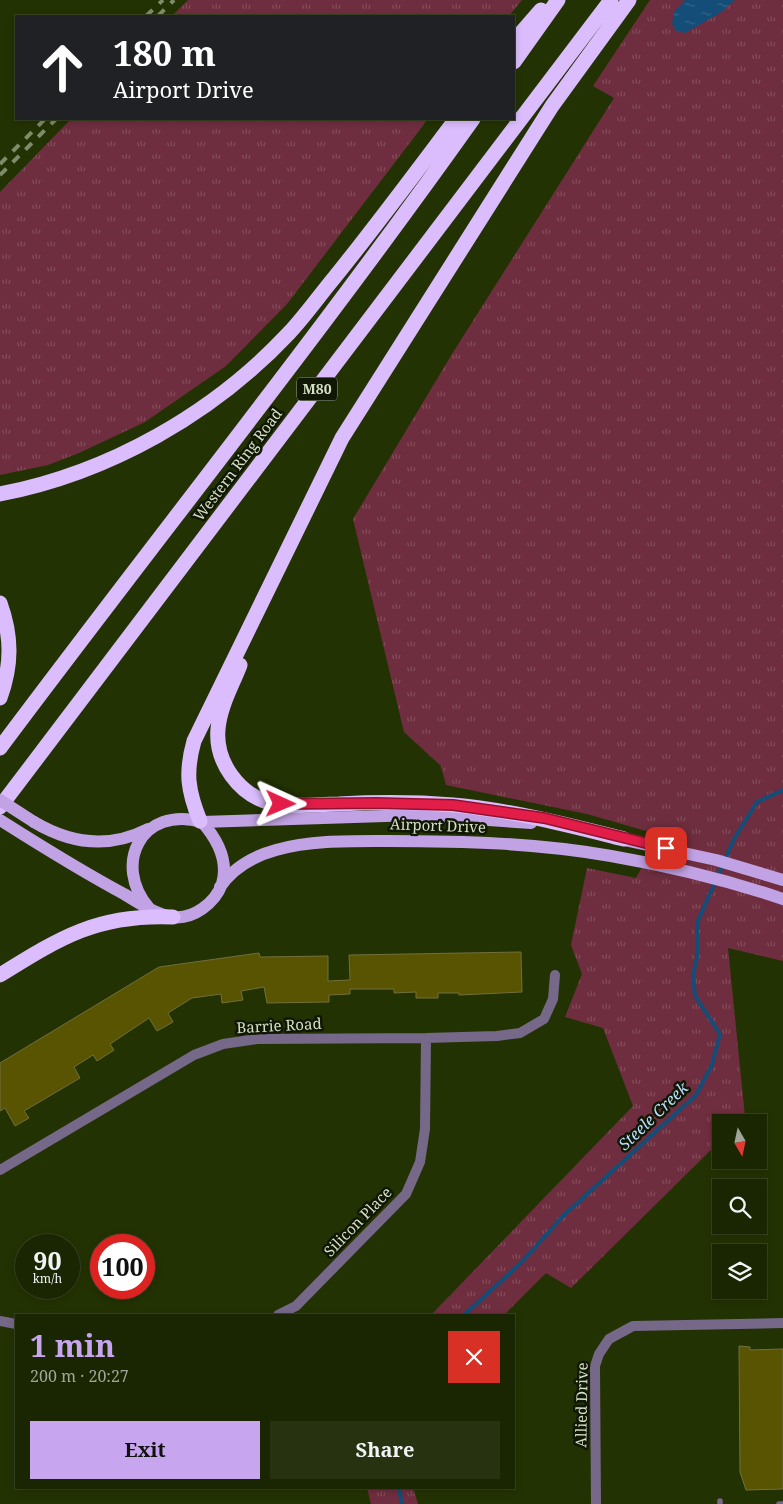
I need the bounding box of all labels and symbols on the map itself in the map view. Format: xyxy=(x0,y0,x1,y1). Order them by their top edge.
road number: M80 xyxy=(297,378,337,400)
street label: Western Ring Road xyxy=(188,404,286,525)
position arrow xyxy=(254,777,306,829)
street label: Airport Drive xyxy=(390,813,486,837)
pin xyxy=(645,827,687,869)
street label: Barrie Road xyxy=(236,1013,322,1037)
water label: Steele Creek xyxy=(613,1076,693,1155)
north arrow xyxy=(712,1114,768,1169)
street label: Silicon Place xyxy=(319,1182,396,1260)
speed limit sign: 100 xyxy=(90,1234,155,1299)
street label: Allied Drive xyxy=(570,1362,592,1448)

